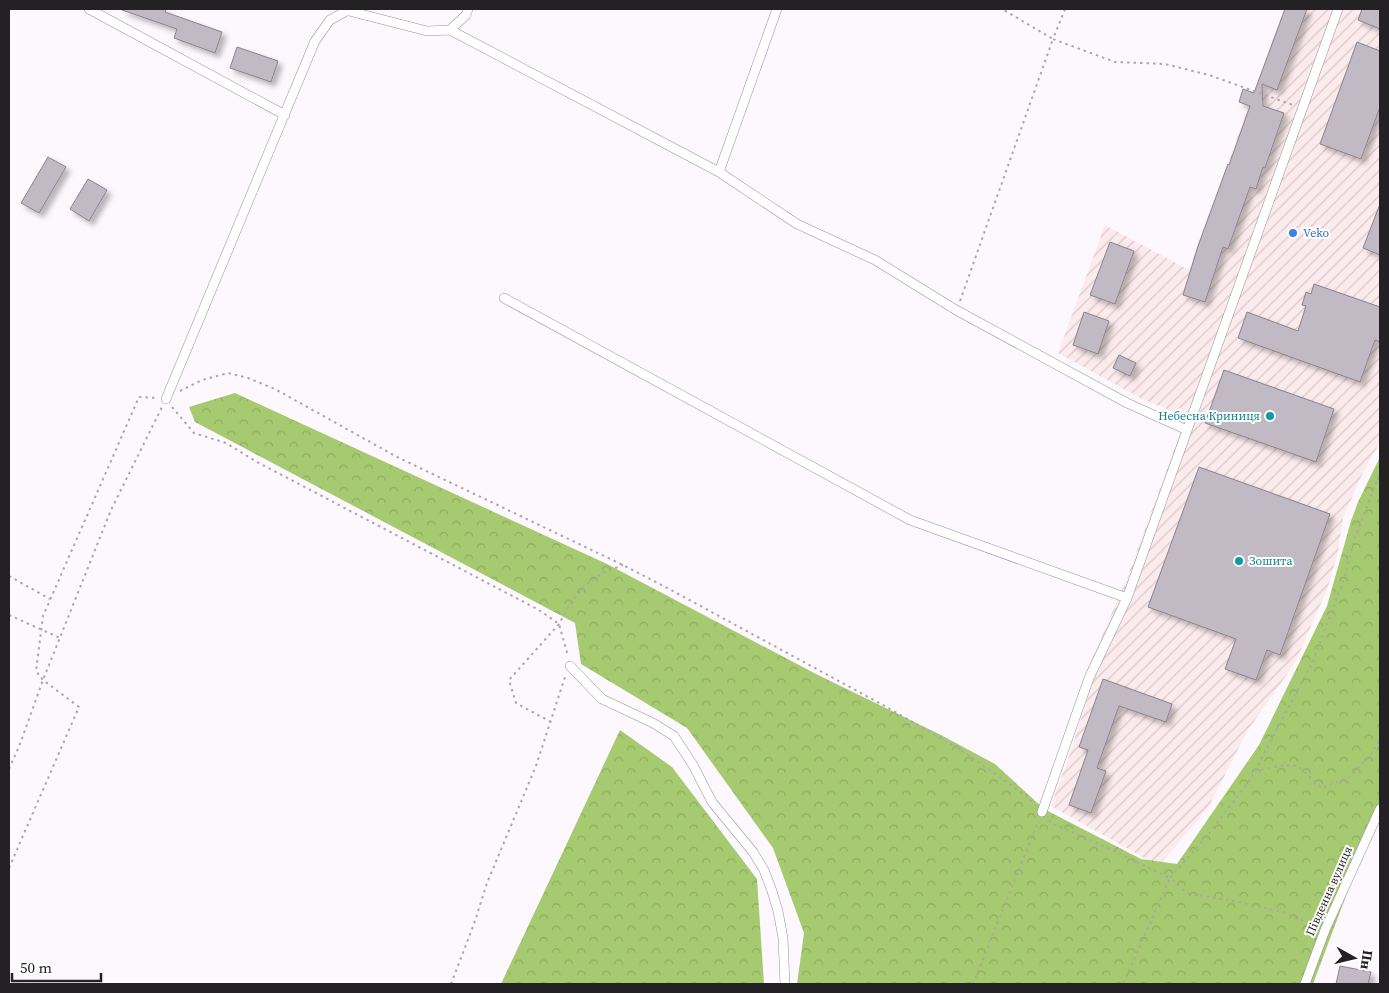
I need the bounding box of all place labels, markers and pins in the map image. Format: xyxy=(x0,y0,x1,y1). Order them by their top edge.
place label: Veko xyxy=(1303,225,1330,241)
marker: Veko xyxy=(1287,227,1299,239)
place label: Небесна Криниця xyxy=(1158,408,1260,424)
marker: Небесна Криниця xyxy=(1264,410,1276,422)
place label: Зошита xyxy=(1249,553,1293,569)
marker: Зошита xyxy=(1233,555,1245,567)

